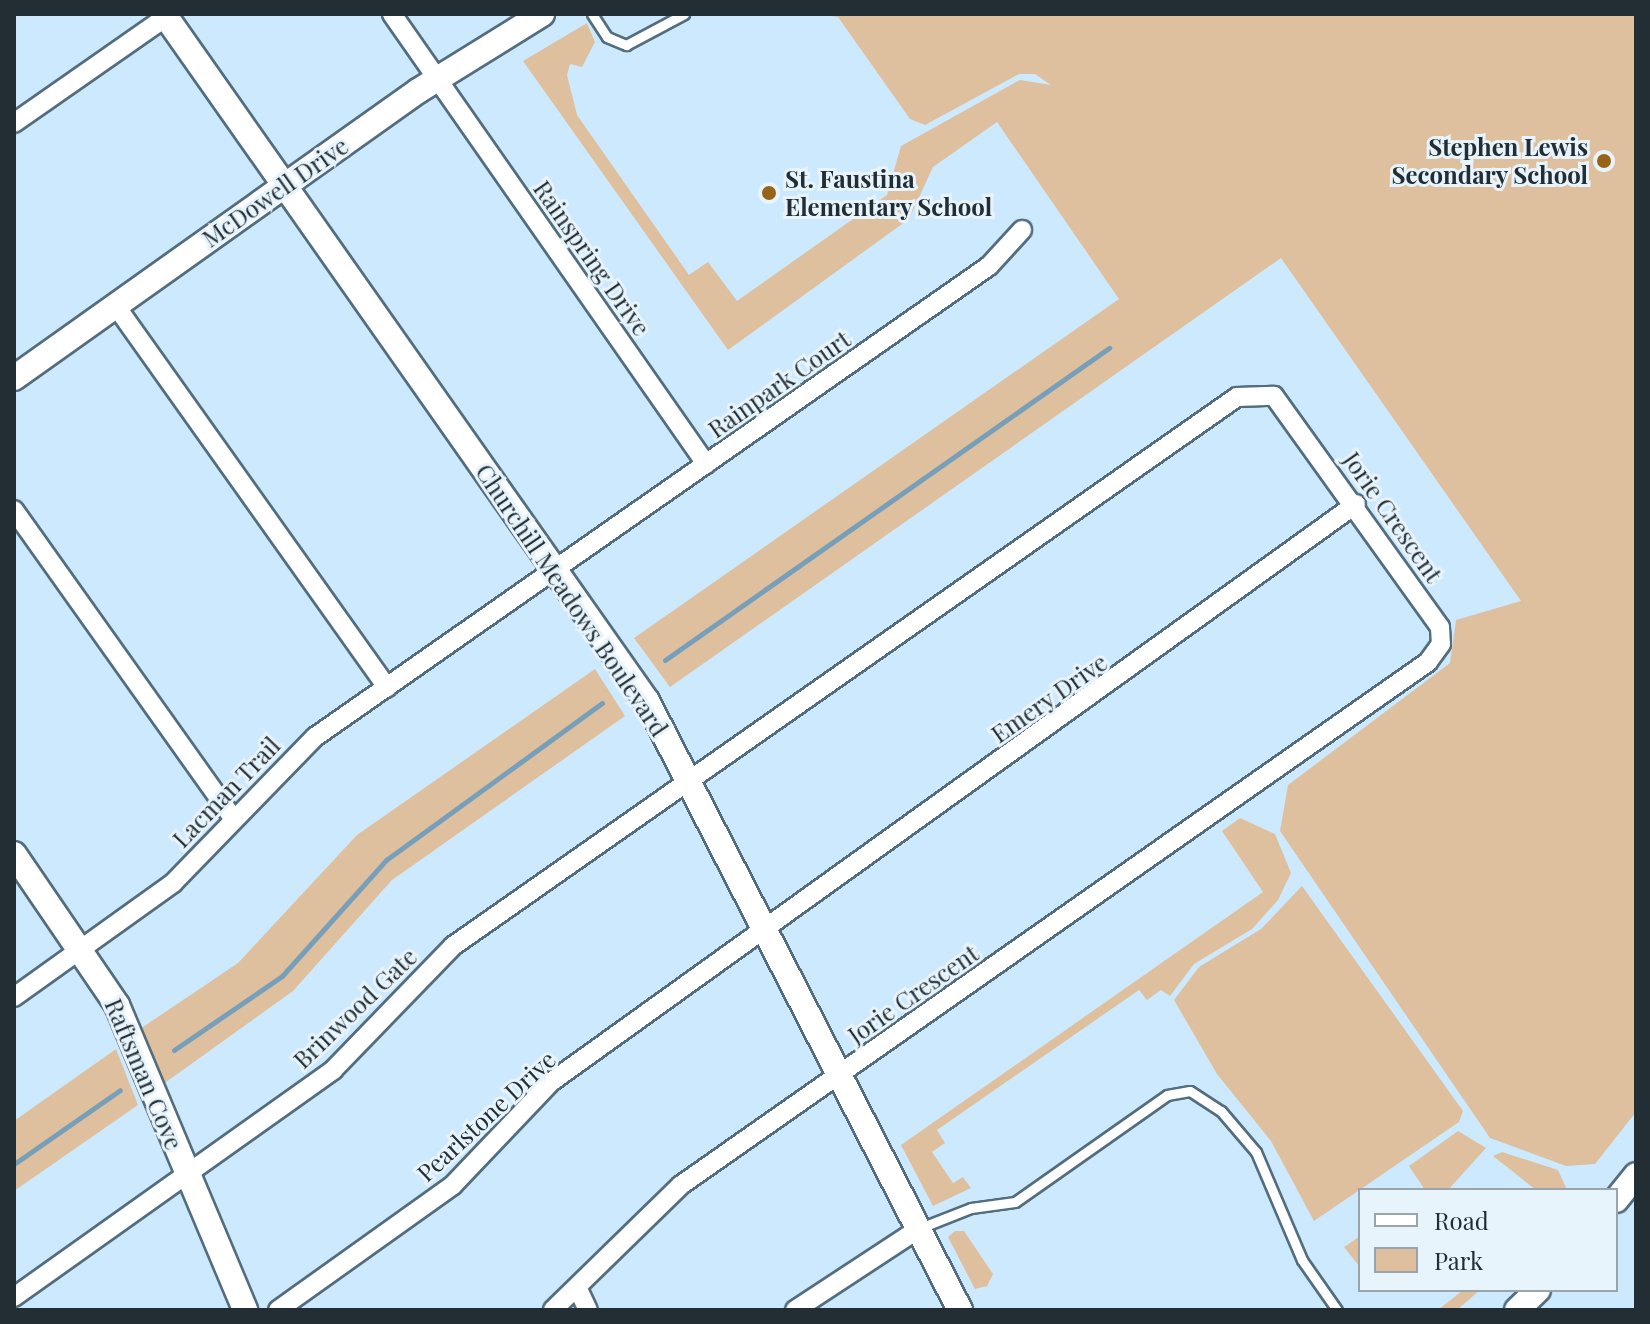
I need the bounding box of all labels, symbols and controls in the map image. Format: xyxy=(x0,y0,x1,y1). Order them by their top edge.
street label: McDowell Drive xyxy=(197,131,353,253)
place label: Stephen Lewis Secondary School xyxy=(1391,133,1588,189)
marker: Stephen Lewis Secondary School xyxy=(1595,152,1613,170)
place label: St. Faustina Elementary School xyxy=(785,165,993,221)
street label: Rainspring Drive xyxy=(528,175,656,341)
marker: St. Faustina Elementary School xyxy=(760,184,778,202)
street label: Rainpark Court xyxy=(702,324,856,444)
street label: Jorie Crescent xyxy=(1337,446,1449,588)
street label: Churchill Meadows Boulevard xyxy=(470,458,674,742)
street label: Emery Drive xyxy=(985,647,1113,749)
street label: Lacman Trail xyxy=(166,731,286,853)
street label: Jorie Crescent xyxy=(842,938,984,1050)
street label: Brinwood Gate xyxy=(287,942,423,1074)
street label: Raftsman Cove xyxy=(99,994,189,1154)
street label: Pearlstone Drive xyxy=(411,1045,561,1187)
legend xyxy=(1358,1188,1618,1292)
text: Road xyxy=(1434,1204,1489,1236)
text: Park xyxy=(1434,1244,1483,1276)

